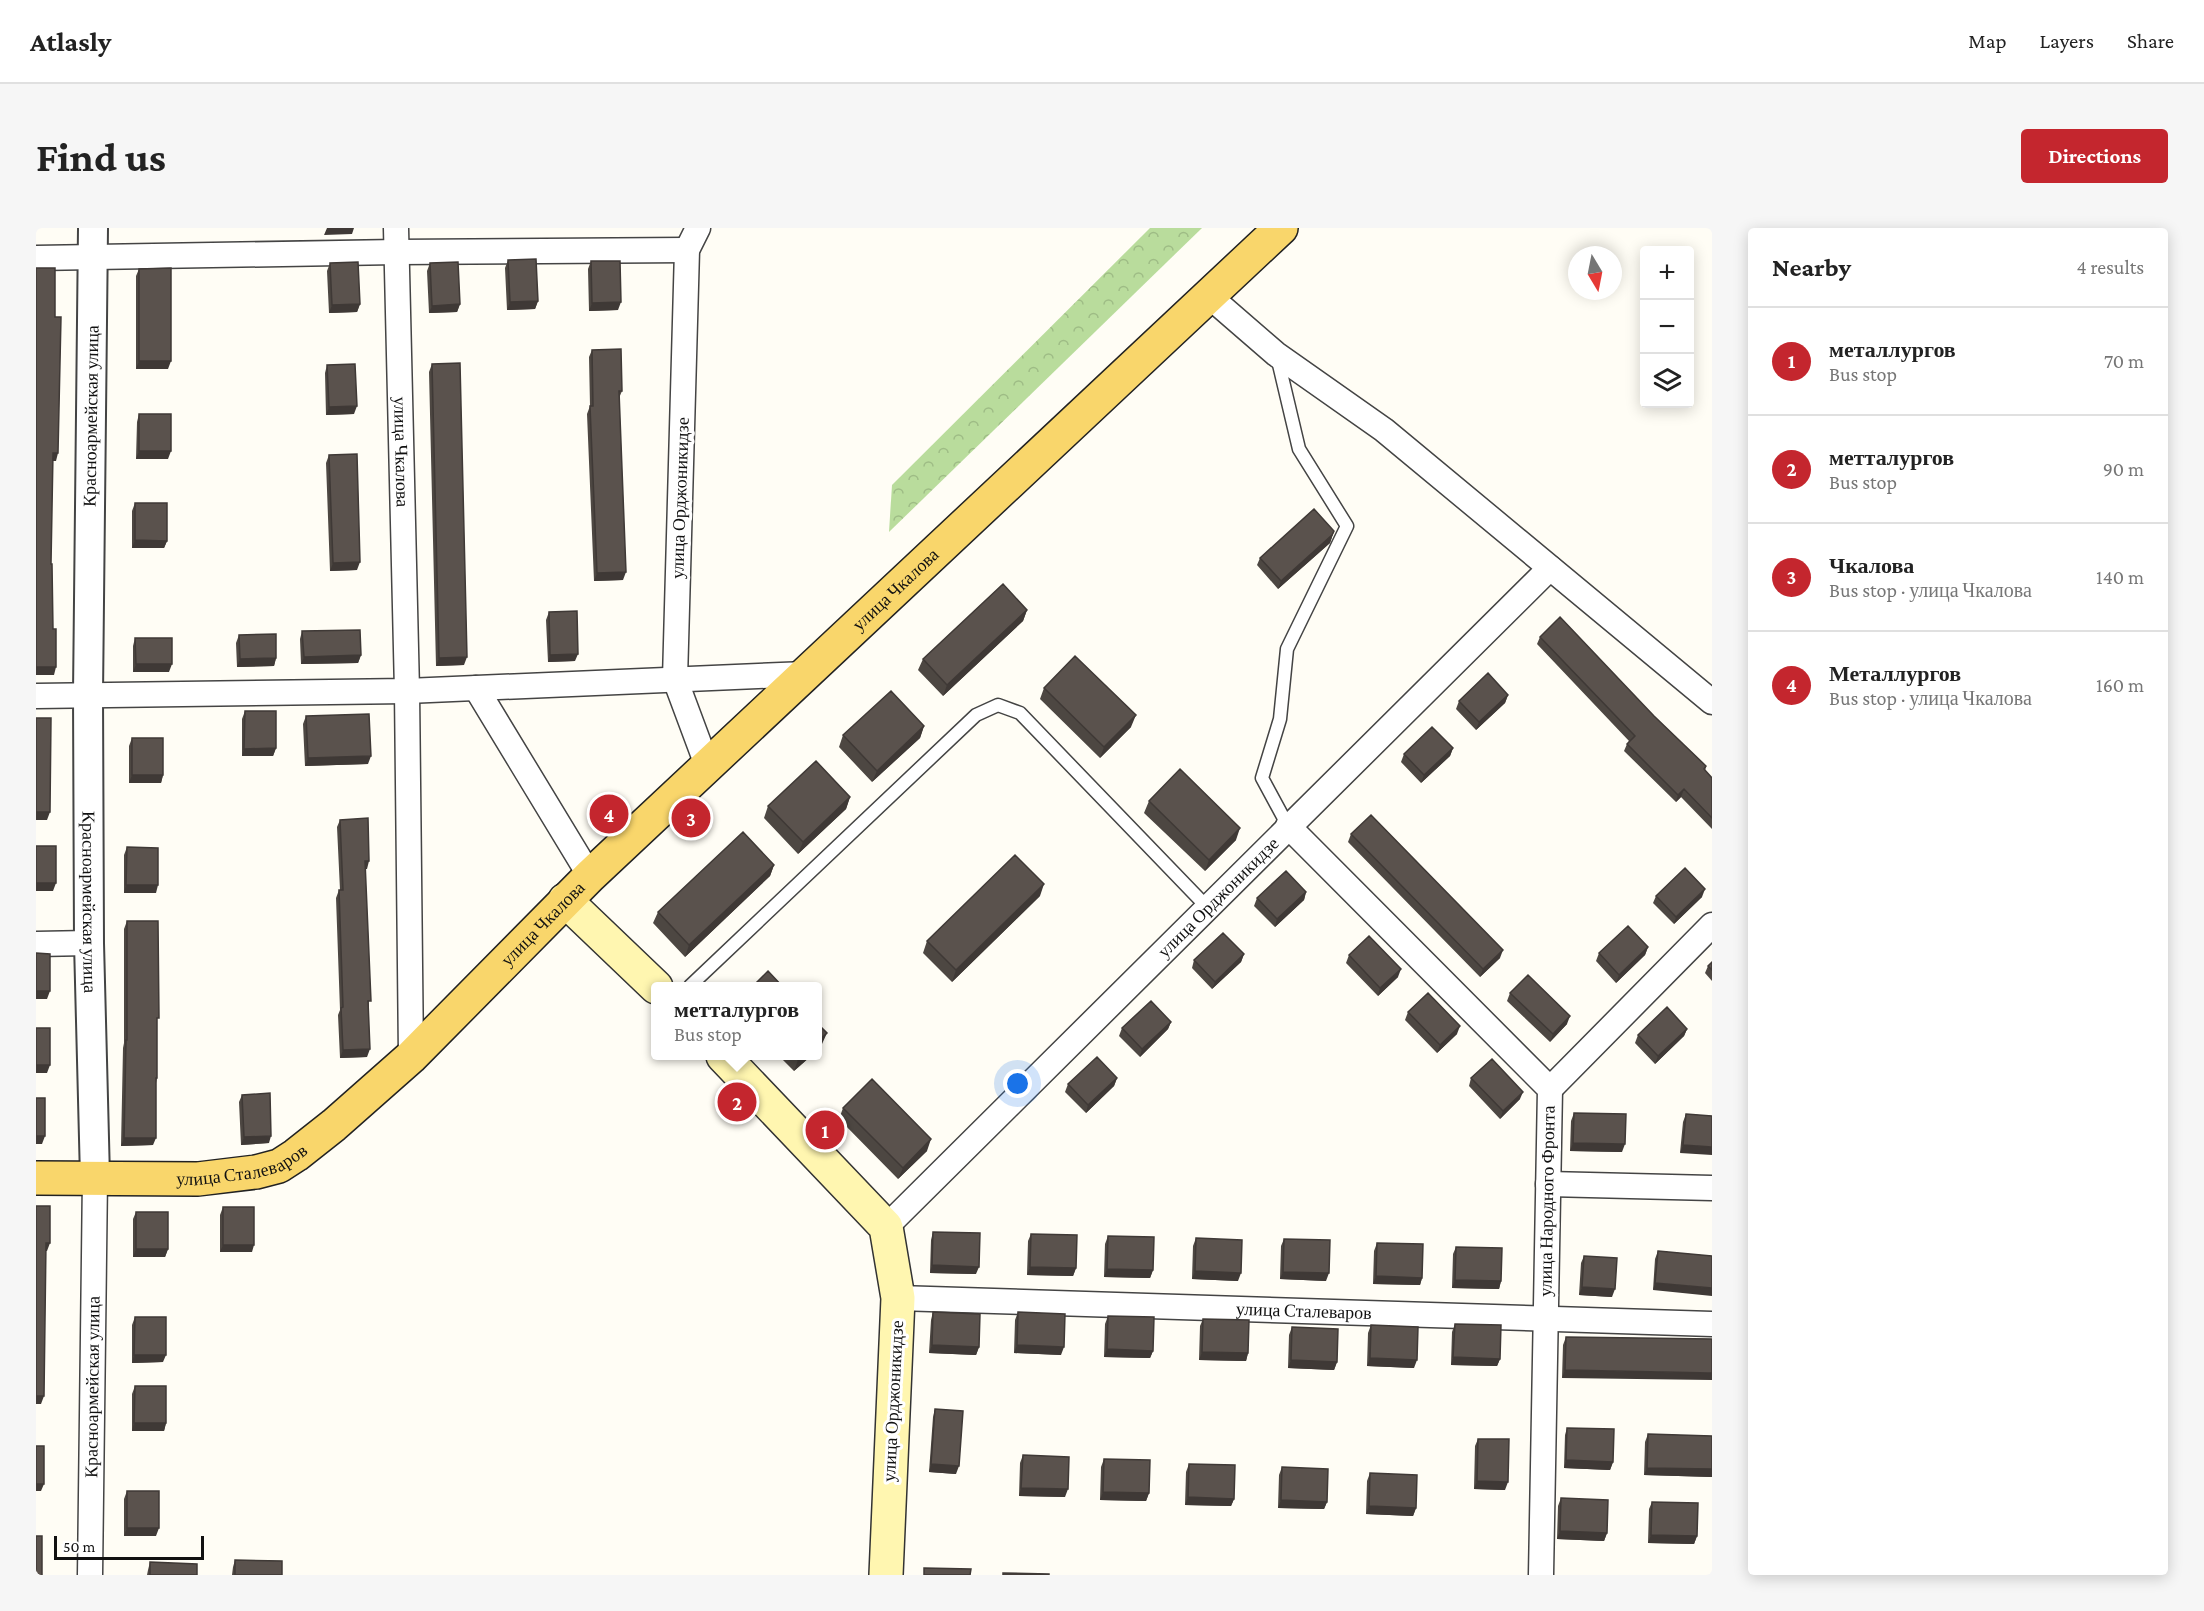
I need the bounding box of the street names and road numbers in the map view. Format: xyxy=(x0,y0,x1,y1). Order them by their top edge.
street label: Красноармейская улица xyxy=(79,325,103,507)
street label: улица Чкалова xyxy=(390,396,413,507)
street label: улица Орджоникидзе xyxy=(667,417,693,579)
street label: улица Чкалова xyxy=(848,544,943,635)
street label: Красноармейская улица xyxy=(78,811,100,993)
street label: улица Орджоникидзе xyxy=(1154,833,1283,961)
street label: улица Чкалова xyxy=(497,877,589,970)
street label: улица Народного Фронта xyxy=(1535,1105,1559,1297)
street label: улица Сталеваров xyxy=(176,1140,311,1189)
street label: Красноармейская улица xyxy=(81,1296,104,1478)
street label: улица Сталеваров xyxy=(1236,1299,1372,1323)
street label: улица Орджоникидзе xyxy=(879,1320,907,1482)

